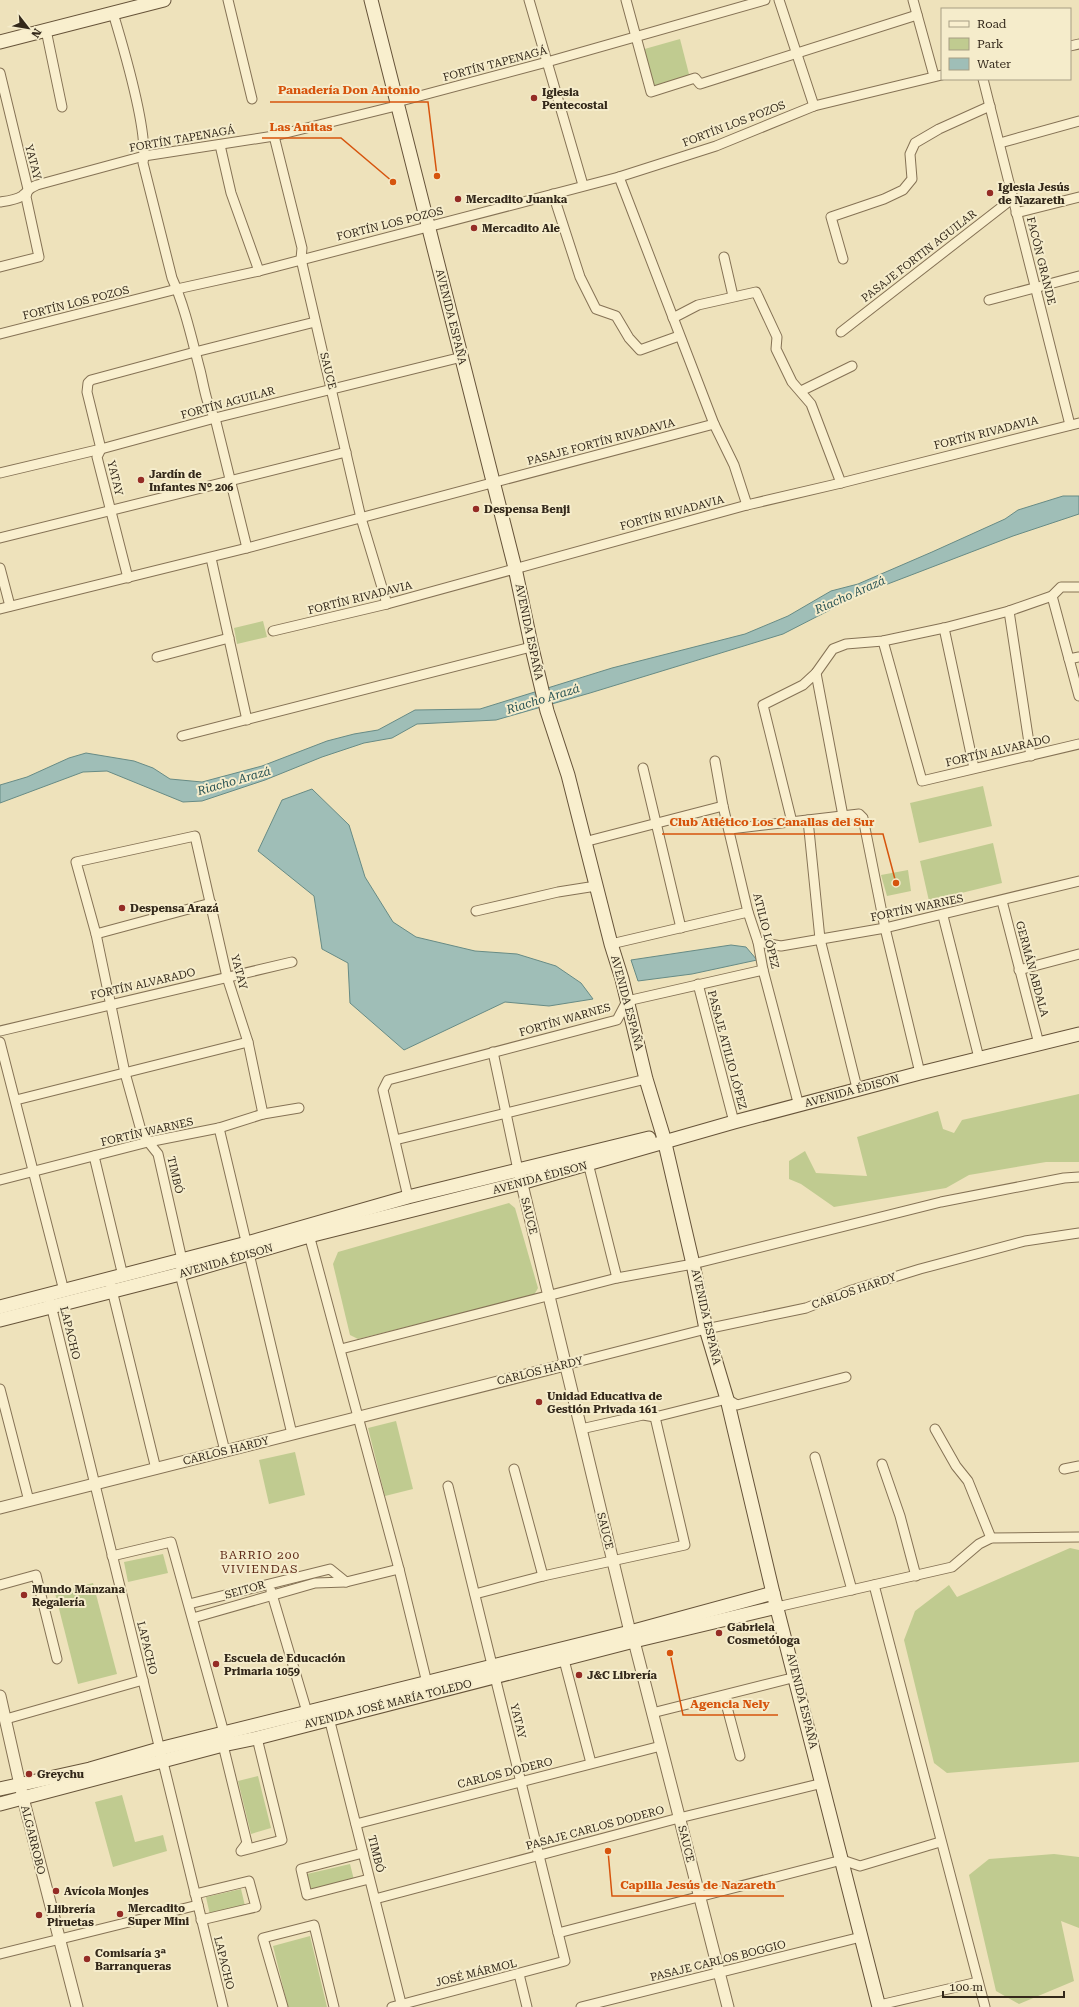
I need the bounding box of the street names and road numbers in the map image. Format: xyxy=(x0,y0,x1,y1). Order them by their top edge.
street label: FORTÍN TAPENAGÁ xyxy=(441,43,549,84)
street label: FORTÍN LOS POZOS xyxy=(680,97,787,150)
street label: FORTÍN TAPENAGÁ xyxy=(128,122,236,155)
street label: YATAY xyxy=(22,143,44,181)
street label: FORTÍN LOS POZOS xyxy=(335,203,445,244)
street label: PASAJE FORTIN AGUILAR xyxy=(859,207,979,305)
street label: FACÓN GRANDE xyxy=(1024,215,1059,306)
street label: AVENIDA ESPAÑA xyxy=(433,268,469,366)
street label: FORTÍN LOS POZOS xyxy=(21,282,131,323)
street label: SAUCE xyxy=(317,351,339,391)
street label: FORTÍN AGUILAR xyxy=(179,383,277,422)
street label: FORTÍN RIVADAVIA xyxy=(932,413,1040,452)
street label: PASAJE FORTÍN RIVADAVIA xyxy=(526,415,677,468)
street label: YATAY xyxy=(104,459,126,497)
street label: FORTÍN RIVADAVIA xyxy=(618,492,726,533)
street label: FORTÍN RIVADAVIA xyxy=(306,578,414,617)
street label: AVENIDA ESPAÑA xyxy=(512,583,546,682)
street label: FORTÍN ALVARADO xyxy=(944,732,1052,769)
street label: FORTÍN WARNES xyxy=(869,891,965,924)
street label: ATILIO LÓPEZ xyxy=(750,892,783,970)
street label: GERMÁN ABDALA xyxy=(1013,919,1052,1019)
street label: YATAY xyxy=(228,953,250,991)
street label: AVENIDA ESPAÑA xyxy=(608,954,646,1052)
street label: FORTÍN ALVARADO xyxy=(89,965,197,1002)
street label: PASAJE ATILIO LÓPEZ xyxy=(705,989,750,1111)
street label: FORTÍN WARNES xyxy=(517,1000,612,1039)
street label: AVENIDA ÉDISON xyxy=(803,1071,901,1110)
street label: FORTÍN WARNES xyxy=(99,1114,195,1149)
street label: TIMBÓ xyxy=(164,1155,187,1195)
street label: AVENIDA ÉDISON xyxy=(491,1158,589,1197)
street label: SAUCE xyxy=(518,1196,540,1236)
street label: AVENIDA ÉDISON xyxy=(177,1240,275,1281)
street label: AVENIDA ESPAÑA xyxy=(689,1268,723,1367)
street label: CARLOS HARDY xyxy=(810,1270,898,1312)
street label: LAPACHO xyxy=(57,1305,83,1361)
street label: CARLOS HARDY xyxy=(495,1354,585,1388)
street label: CARLOS HARDY xyxy=(181,1434,271,1468)
street label: SAUCE xyxy=(594,1511,616,1551)
street label: SEITOR xyxy=(223,1578,267,1602)
street label: LAPACHO xyxy=(134,1620,160,1676)
street label: AVENIDA ESPAÑA xyxy=(784,1652,820,1750)
street label: AVENIDA JOSÉ MARÍA TOLEDO xyxy=(303,1676,473,1731)
street label: YATAY xyxy=(507,1702,529,1740)
street label: CARLOS DODERO xyxy=(456,1755,554,1791)
street label: PASAJE CARLOS DODERO xyxy=(524,1803,666,1853)
street label: ALGARROBO xyxy=(18,1804,48,1876)
street label: SAUCE xyxy=(675,1824,697,1864)
street label: TIMBÓ xyxy=(365,1834,388,1874)
street label: LAPACHO xyxy=(211,1935,237,1991)
street label: PASAJE CARLOS BOGGIO xyxy=(649,1938,788,1984)
street label: JOSÉ MÁRMOL xyxy=(434,1956,518,1989)

